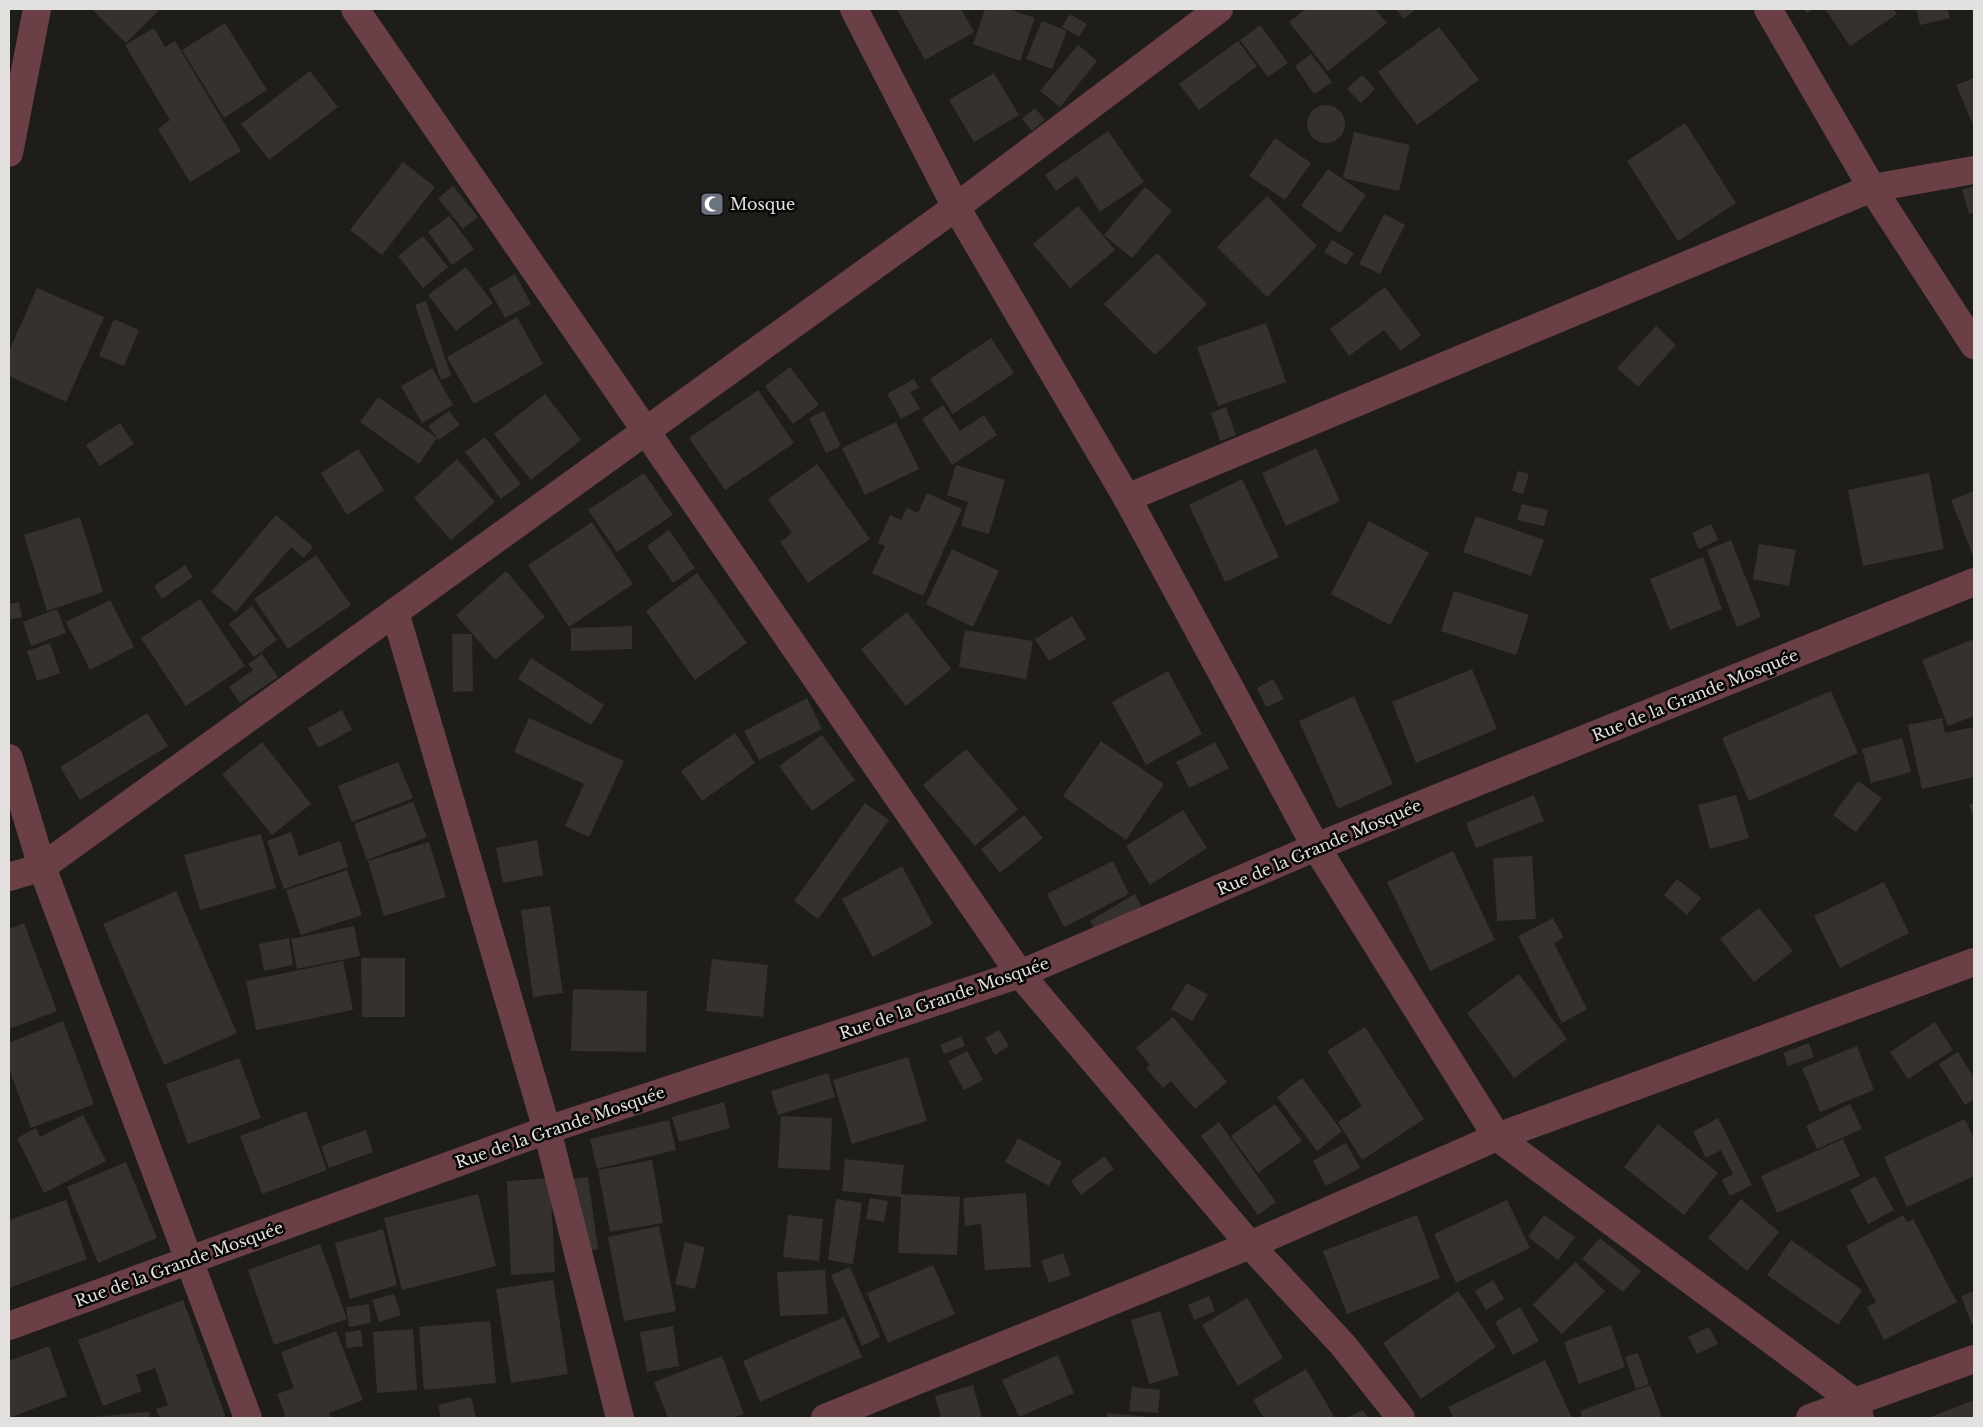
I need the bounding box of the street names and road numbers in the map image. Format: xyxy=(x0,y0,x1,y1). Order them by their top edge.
street label: Rue de la Grande Mosquée xyxy=(1589,644,1801,746)
street label: Rue de la Grande Mosquée xyxy=(1214,795,1424,899)
street label: Rue de la Grande Mosquée xyxy=(837,953,1051,1043)
street label: Rue de la Grande Mosquée xyxy=(453,1082,667,1172)
street label: Rue de la Grande Mosquée xyxy=(72,1217,286,1311)

